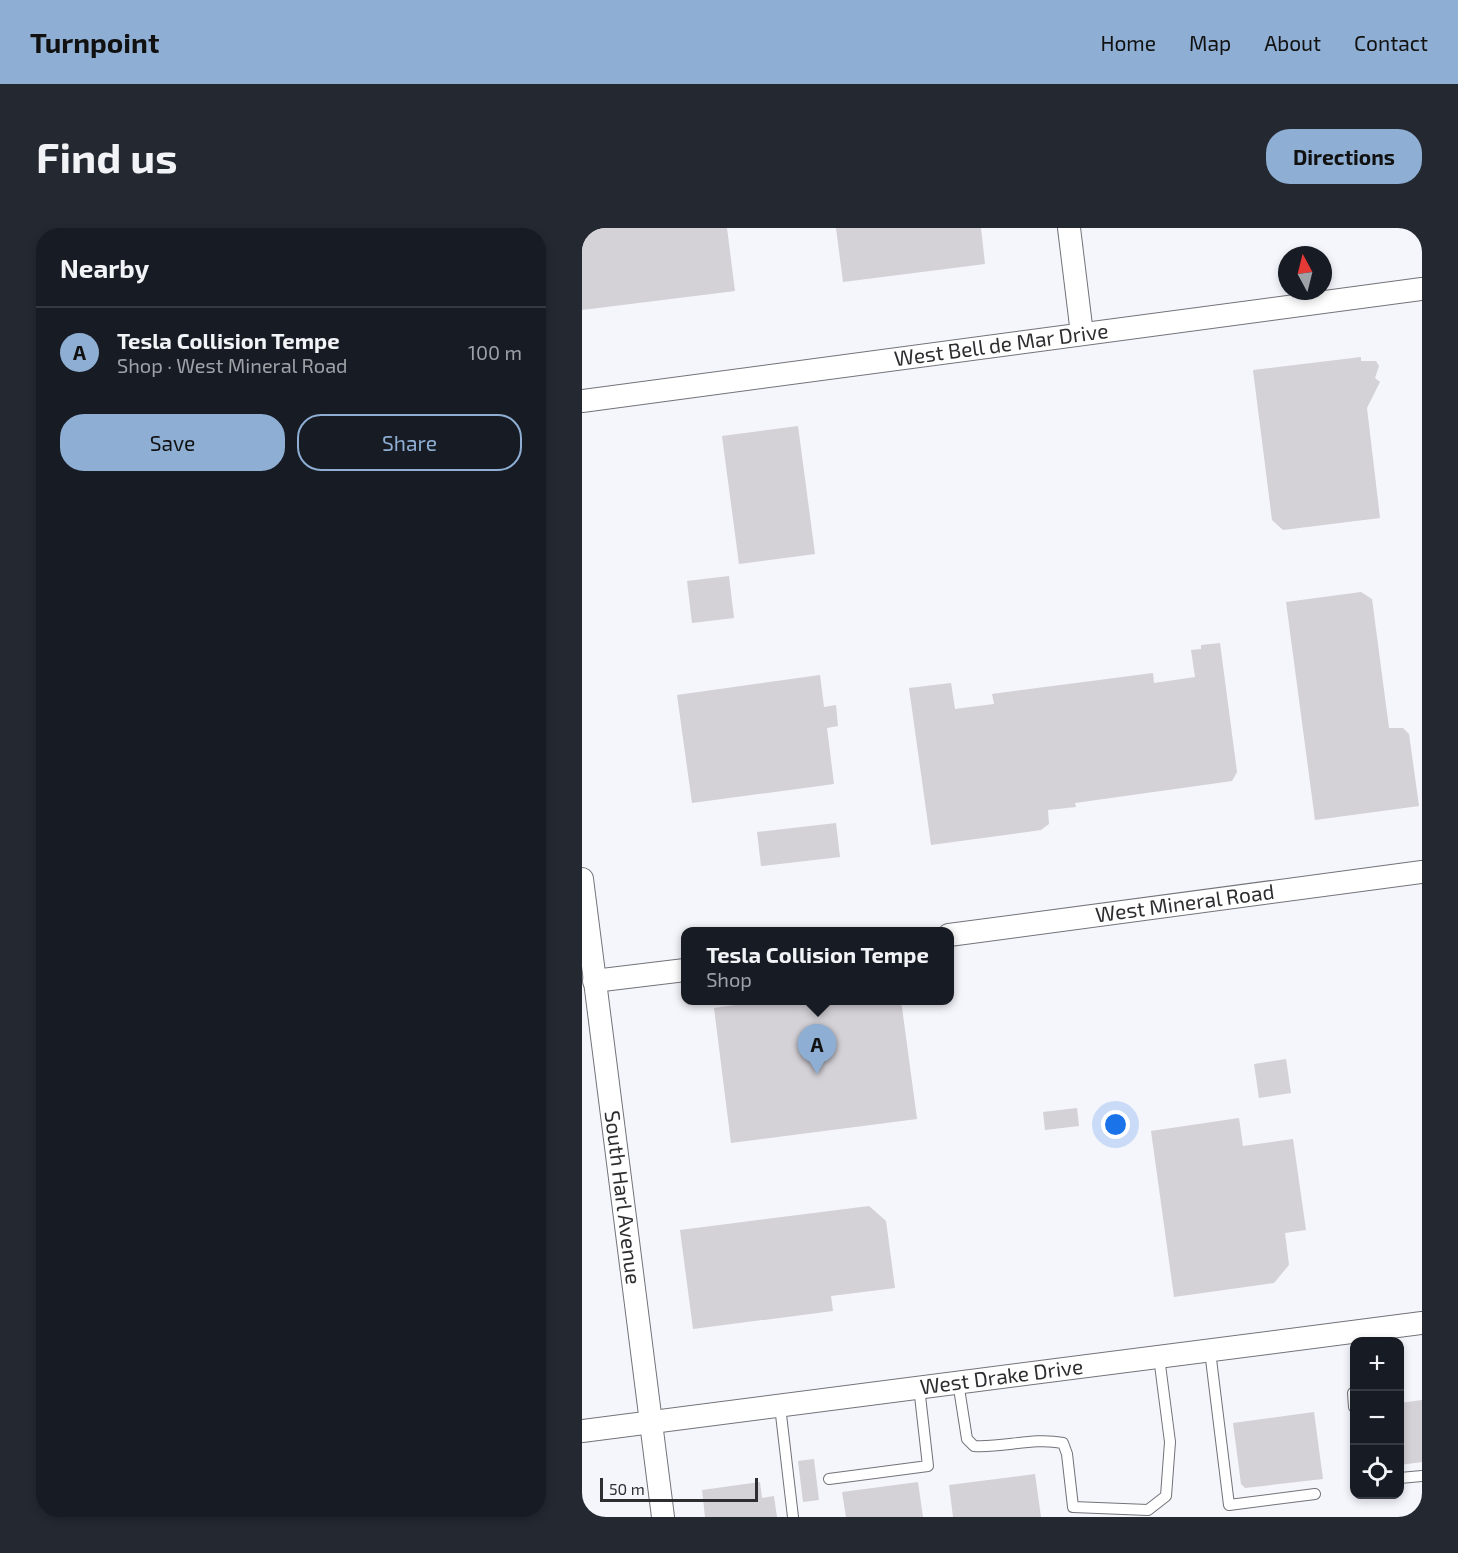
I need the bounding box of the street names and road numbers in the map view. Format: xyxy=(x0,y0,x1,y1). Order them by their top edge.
street label: West Bell de Mar Drive xyxy=(893,317,1110,370)
street label: West Mineral Road xyxy=(1094,878,1276,926)
street label: South Harl Avenue xyxy=(601,1109,647,1286)
street label: West Drake Drive xyxy=(918,1353,1084,1398)

